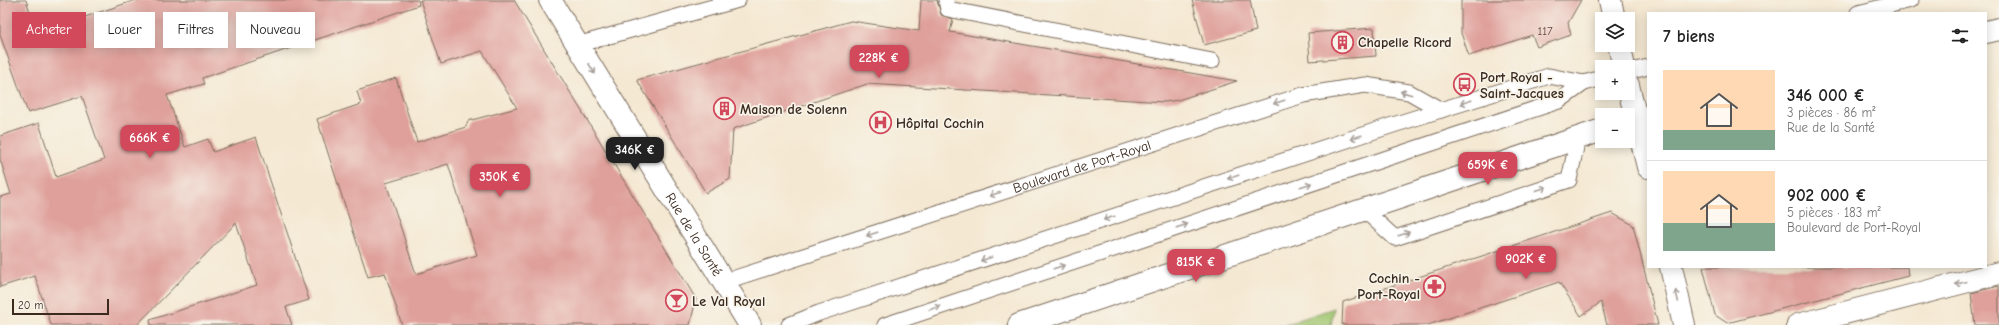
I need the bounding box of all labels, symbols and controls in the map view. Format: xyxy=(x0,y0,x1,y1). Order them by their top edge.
chip: Acheter xyxy=(12,12,86,48)
chip: Louer xyxy=(94,12,155,48)
chip: Filtres xyxy=(163,12,228,48)
chip: Nouveau xyxy=(236,12,315,48)
map controls xyxy=(1595,12,1635,148)
button: layers xyxy=(1595,12,1635,52)
house number: 117 xyxy=(1537,24,1553,38)
icon: filters xyxy=(1949,25,1971,47)
text: 7 biens xyxy=(1663,27,1715,46)
building icon: Chapelle Ricord xyxy=(1329,29,1355,55)
place label: Chapelle Ricord xyxy=(1358,34,1451,51)
pin: 228K € xyxy=(846,45,912,79)
text: 228K € xyxy=(859,50,899,65)
button: + xyxy=(1595,60,1635,100)
one-way arrow xyxy=(589,63,597,75)
place label: Port Royal - Saint-Jacques xyxy=(1480,69,1564,102)
bus stop icon: Port Royal - Saint-Jacques xyxy=(1452,72,1478,98)
icon: home xyxy=(1695,86,1743,134)
text: 346 000 € xyxy=(1787,86,1865,105)
one-way arrow xyxy=(1400,89,1413,96)
building icon: Maison de Solenn xyxy=(711,96,737,122)
one-way arrow xyxy=(1273,99,1285,107)
one-way arrow xyxy=(1459,99,1472,106)
place label: Maison de Solenn xyxy=(740,101,847,118)
text: 3 pièces · 86 m² xyxy=(1787,105,1876,120)
button: − xyxy=(1595,108,1635,148)
hospital icon: Hôpital Cochin xyxy=(868,110,894,136)
place label: Hôpital Cochin xyxy=(896,115,984,132)
text: Rue de la Santé xyxy=(1787,120,1875,135)
pin: 666K € xyxy=(117,125,183,159)
text: 666K € xyxy=(129,130,171,145)
one-way arrow xyxy=(1350,134,1363,141)
street label: Boulevard de Port-Royal xyxy=(1011,136,1153,197)
pin: 346K € xyxy=(602,137,668,171)
text: 346K € xyxy=(615,142,655,157)
pin: 659K € xyxy=(1455,152,1521,186)
text: 659K € xyxy=(1467,157,1509,172)
pin: 350K € xyxy=(467,164,533,198)
text: 350K € xyxy=(479,169,521,184)
one-way arrow xyxy=(1227,174,1239,182)
one-way arrow xyxy=(1299,181,1311,189)
one-way arrow xyxy=(1534,185,1547,192)
text: 902 000 € xyxy=(1787,186,1867,205)
icon: home xyxy=(1695,187,1743,235)
street label: Rue de la Santé xyxy=(662,189,726,279)
one-way arrow xyxy=(989,191,1002,198)
text: 5 pièces · 183 m² xyxy=(1787,205,1881,220)
one-way arrow xyxy=(1103,215,1116,222)
text: Boulevard de Port-Royal xyxy=(1787,220,1921,235)
one-way arrow xyxy=(1176,222,1188,230)
one-way arrow xyxy=(1398,230,1410,238)
one-way arrow xyxy=(865,231,878,238)
pin: 902K € xyxy=(1493,246,1559,280)
pin: 815K € xyxy=(1163,249,1229,283)
text: 902K € xyxy=(1505,251,1547,266)
text: 815K € xyxy=(1176,254,1216,269)
one-way arrow xyxy=(980,255,992,263)
one-way arrow xyxy=(1052,263,1064,271)
place label: Cochin - Port-Royal xyxy=(1357,270,1420,303)
pharmacy icon: Cochin - Port-Royal xyxy=(1422,273,1448,299)
one-way arrow xyxy=(1955,280,1968,287)
bar icon: Le Val Royal xyxy=(663,288,689,314)
one-way arrow xyxy=(1673,290,1681,303)
place label: Le Val Royal xyxy=(692,293,765,310)
scale bar xyxy=(12,297,109,316)
text: 20 m xyxy=(18,299,43,312)
one-way arrow xyxy=(929,304,942,311)

